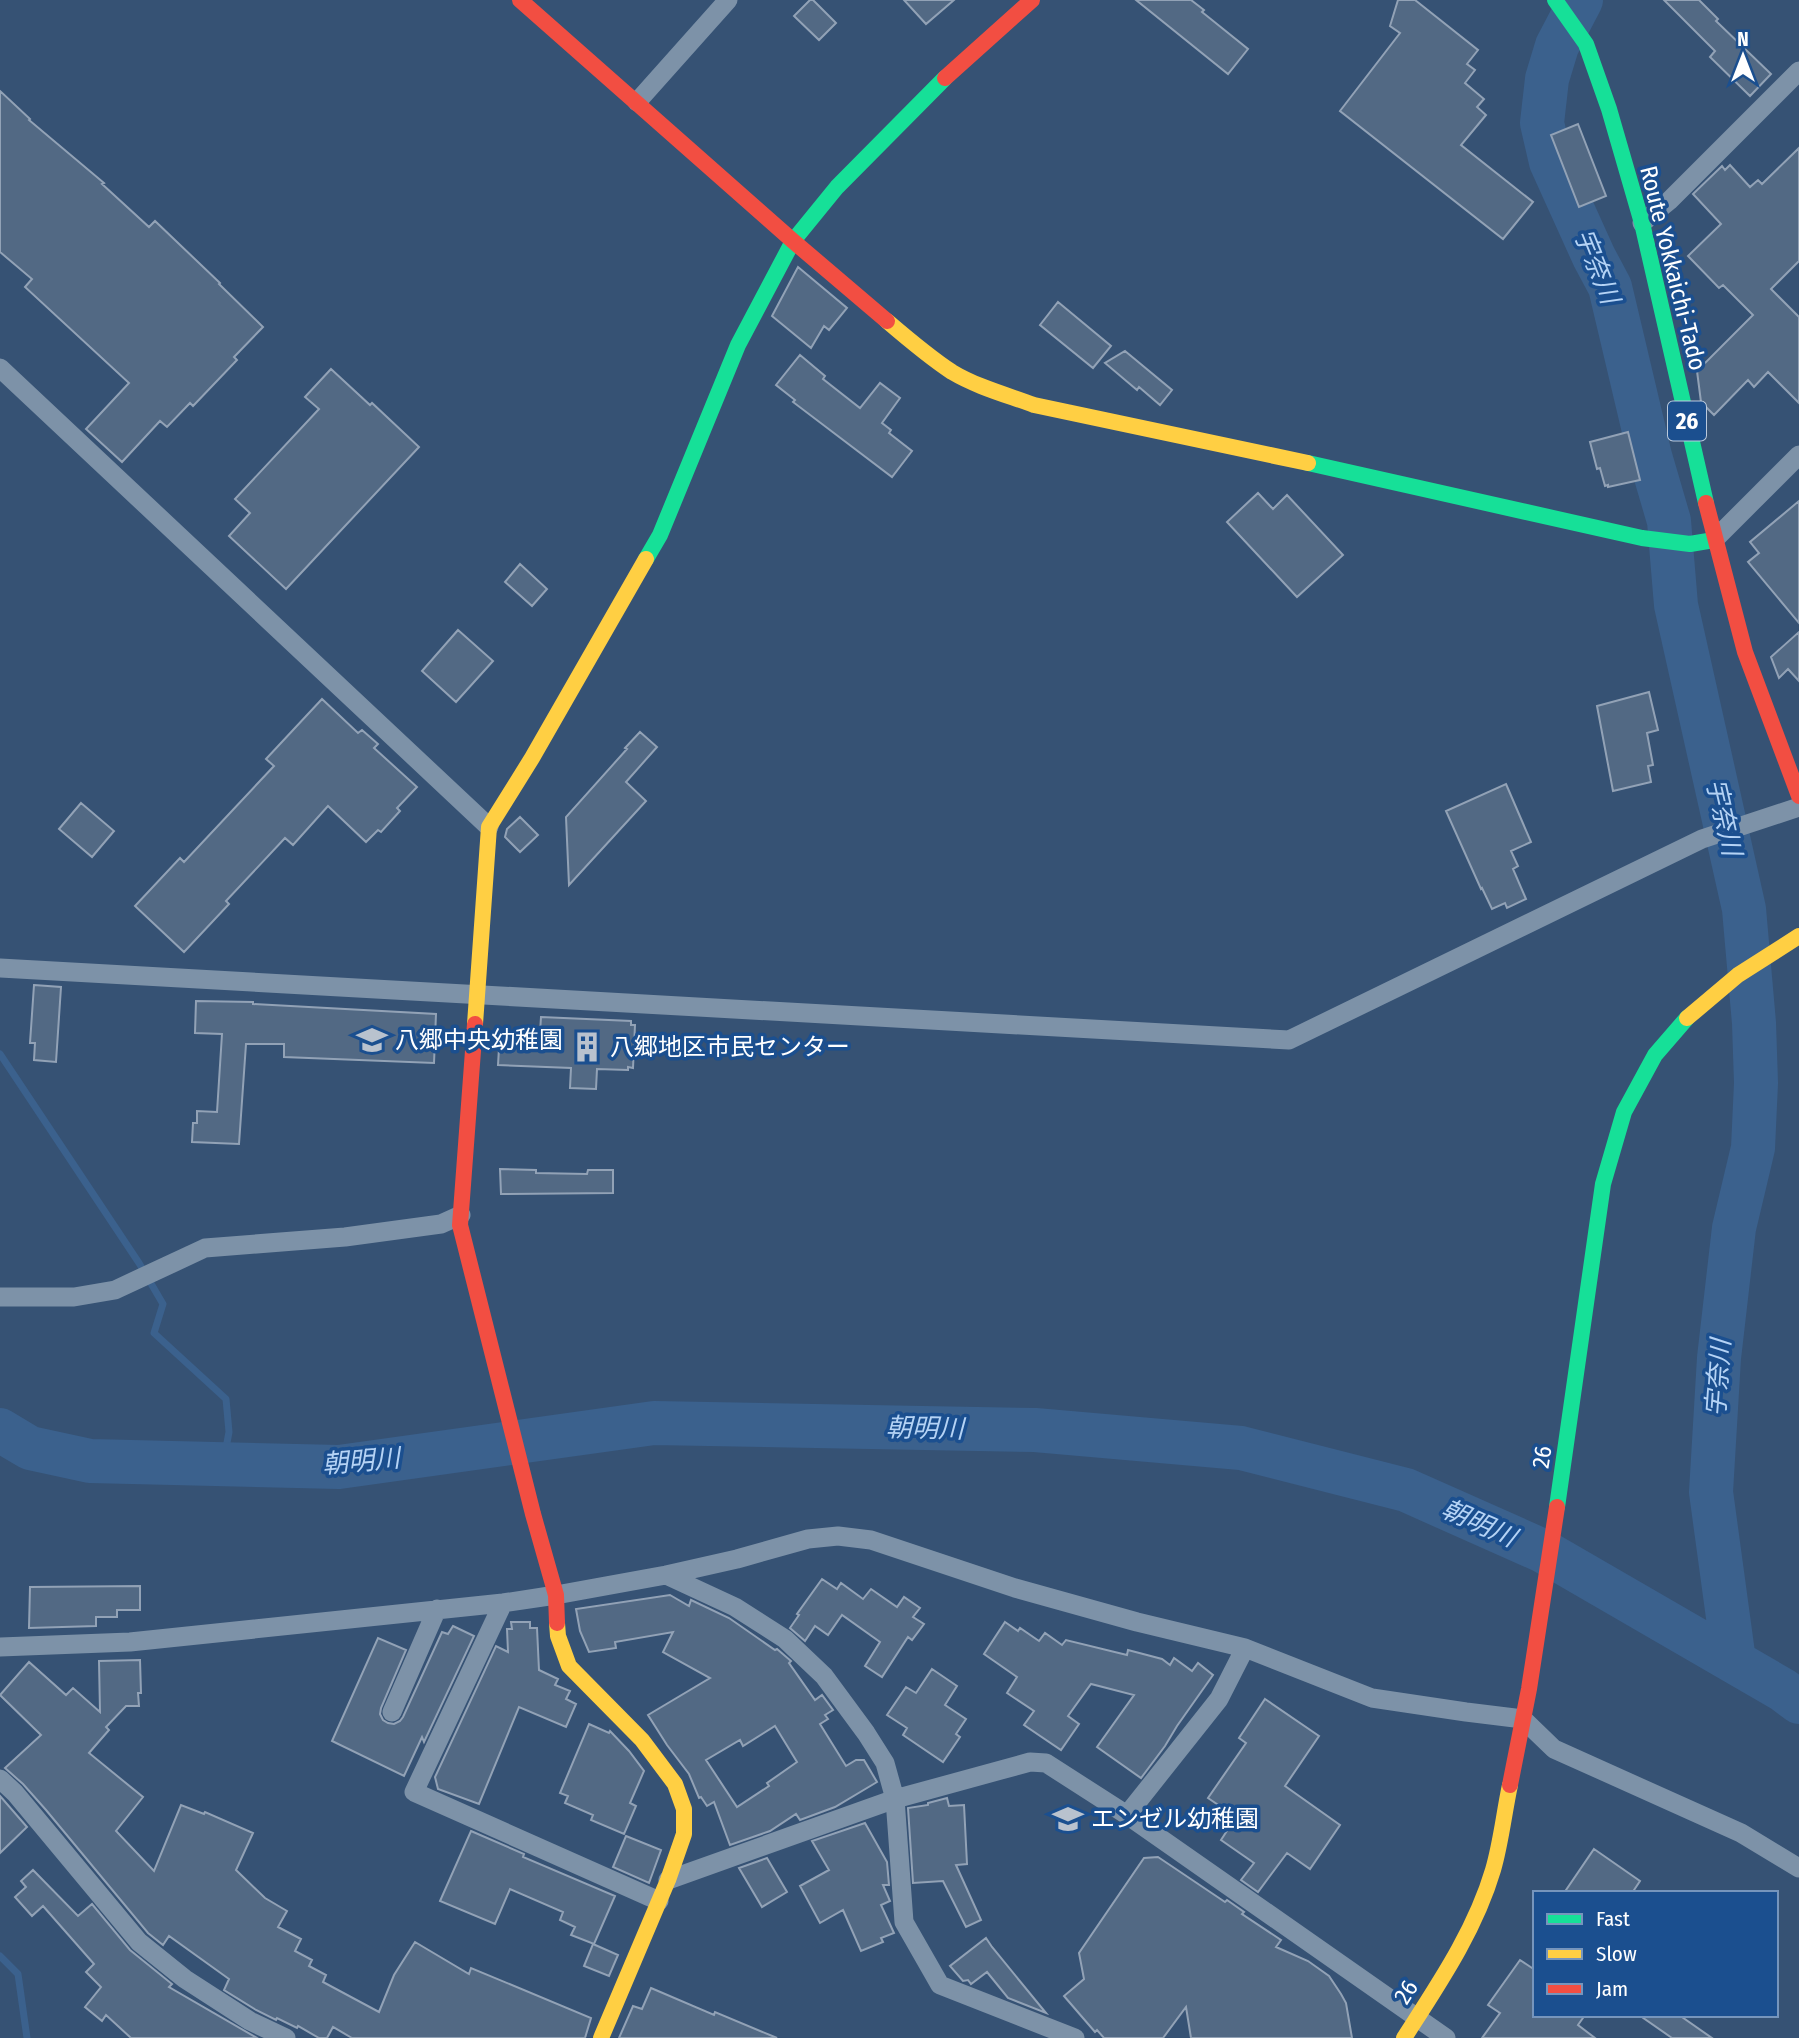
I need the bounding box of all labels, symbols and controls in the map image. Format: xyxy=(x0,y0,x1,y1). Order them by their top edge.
north arrow xyxy=(1708,21,1778,91)
text: N xyxy=(1737,28,1749,51)
street label: Route Yokkaichi-Tado xyxy=(1634,163,1712,373)
water label: 宇奈川 xyxy=(1568,224,1627,311)
road number: 26 xyxy=(1668,402,1706,440)
water label: 宇奈川 xyxy=(1700,776,1748,862)
school or university icon: 八郷中央幼稚園 xyxy=(355,1023,389,1057)
place label: 八郷中央幼稚園 xyxy=(395,1026,563,1054)
building icon: 八郷地区市民センター xyxy=(570,1030,604,1064)
place label: 八郷地区市民センター xyxy=(610,1033,850,1061)
water label: 宇奈川 xyxy=(1700,1335,1737,1418)
water label: 朝明川 xyxy=(886,1412,967,1445)
water label: 朝明川 xyxy=(321,1442,404,1480)
street label: 26 xyxy=(1526,1444,1558,1470)
water label: 朝明川 xyxy=(1437,1493,1523,1555)
school or university icon: エンゼル幼稚園 xyxy=(1051,1802,1085,1836)
place label: エンゼル幼稚園 xyxy=(1091,1805,1259,1833)
legend xyxy=(1533,1891,1778,2017)
text: Fast xyxy=(1596,1906,1630,1932)
text: Slow xyxy=(1596,1941,1637,1967)
street label: 26 xyxy=(1388,1975,1424,2009)
text: Jam xyxy=(1596,1976,1628,2002)

